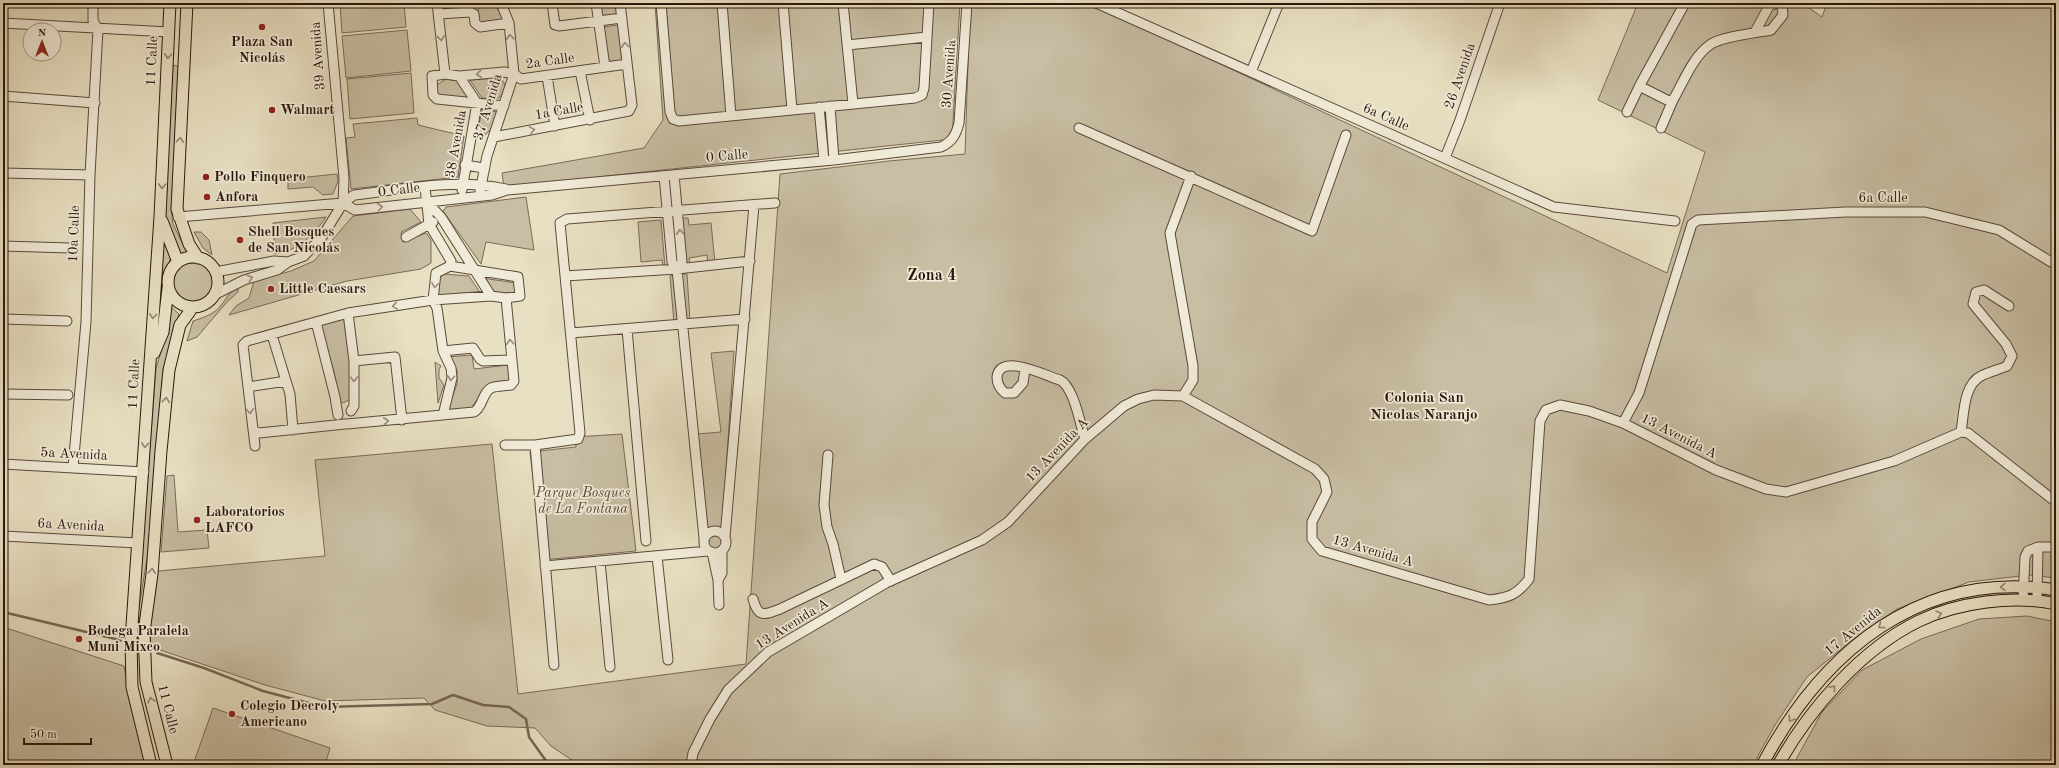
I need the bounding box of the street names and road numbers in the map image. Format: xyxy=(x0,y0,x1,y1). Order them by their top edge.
street label: 39 Avenida xyxy=(309,21,327,91)
street label: 11 Calle xyxy=(144,35,160,87)
street label: 30 Avenida xyxy=(940,39,958,109)
street label: 26 Avenida xyxy=(1442,41,1478,111)
street label: 2a Calle xyxy=(525,51,575,71)
street label: 37 Avenida xyxy=(471,72,505,142)
street label: 1a Calle xyxy=(534,100,584,122)
street label: 6a Calle xyxy=(1361,101,1411,133)
street label: 38 Avenida xyxy=(443,109,469,179)
street label: 0 Calle xyxy=(705,147,749,165)
street label: 0 Calle xyxy=(377,180,421,200)
street label: 6a Calle xyxy=(1858,191,1908,205)
street label: 10a Calle xyxy=(66,205,82,263)
street label: 11 Calle xyxy=(126,358,142,410)
street label: 13 Avenida A xyxy=(1639,411,1720,461)
street label: 13 Avenida A xyxy=(1023,415,1091,485)
street label: 5a Avenida xyxy=(40,445,108,463)
street label: 6a Avenida xyxy=(37,516,105,534)
street label: 13 Avenida A xyxy=(1331,533,1415,569)
street label: 13 Avenida A xyxy=(753,596,831,652)
street label: 17 Avenida xyxy=(1822,604,1884,658)
street label: 11 Calle xyxy=(155,683,181,735)

